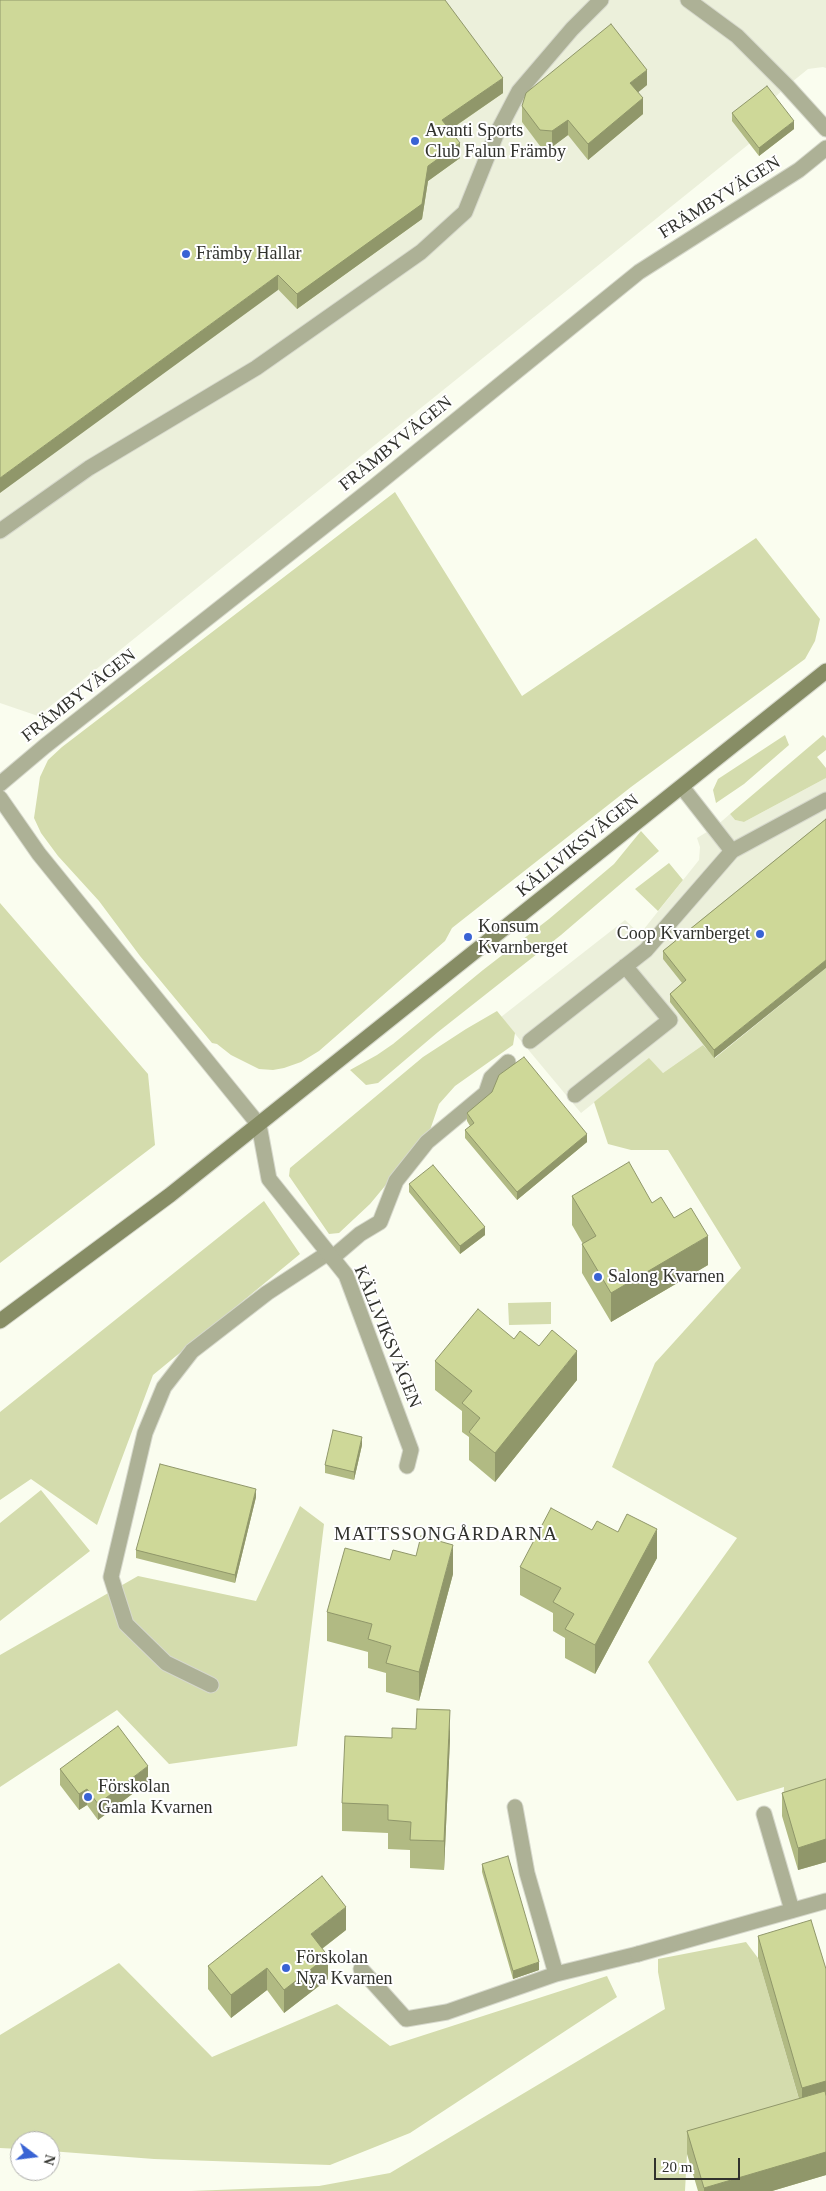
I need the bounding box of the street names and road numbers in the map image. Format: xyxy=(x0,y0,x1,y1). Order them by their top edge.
street label: FRÄMBYVÄGEN xyxy=(655,152,785,244)
street label: FRÄMBYVÄGEN xyxy=(335,392,457,496)
street label: FRÄMBYVÄGEN xyxy=(18,645,140,747)
street label: KÄLLVIKSVÄGEN xyxy=(512,790,644,902)
street label: KÄLLVIKSVÄGEN xyxy=(349,1263,425,1411)

